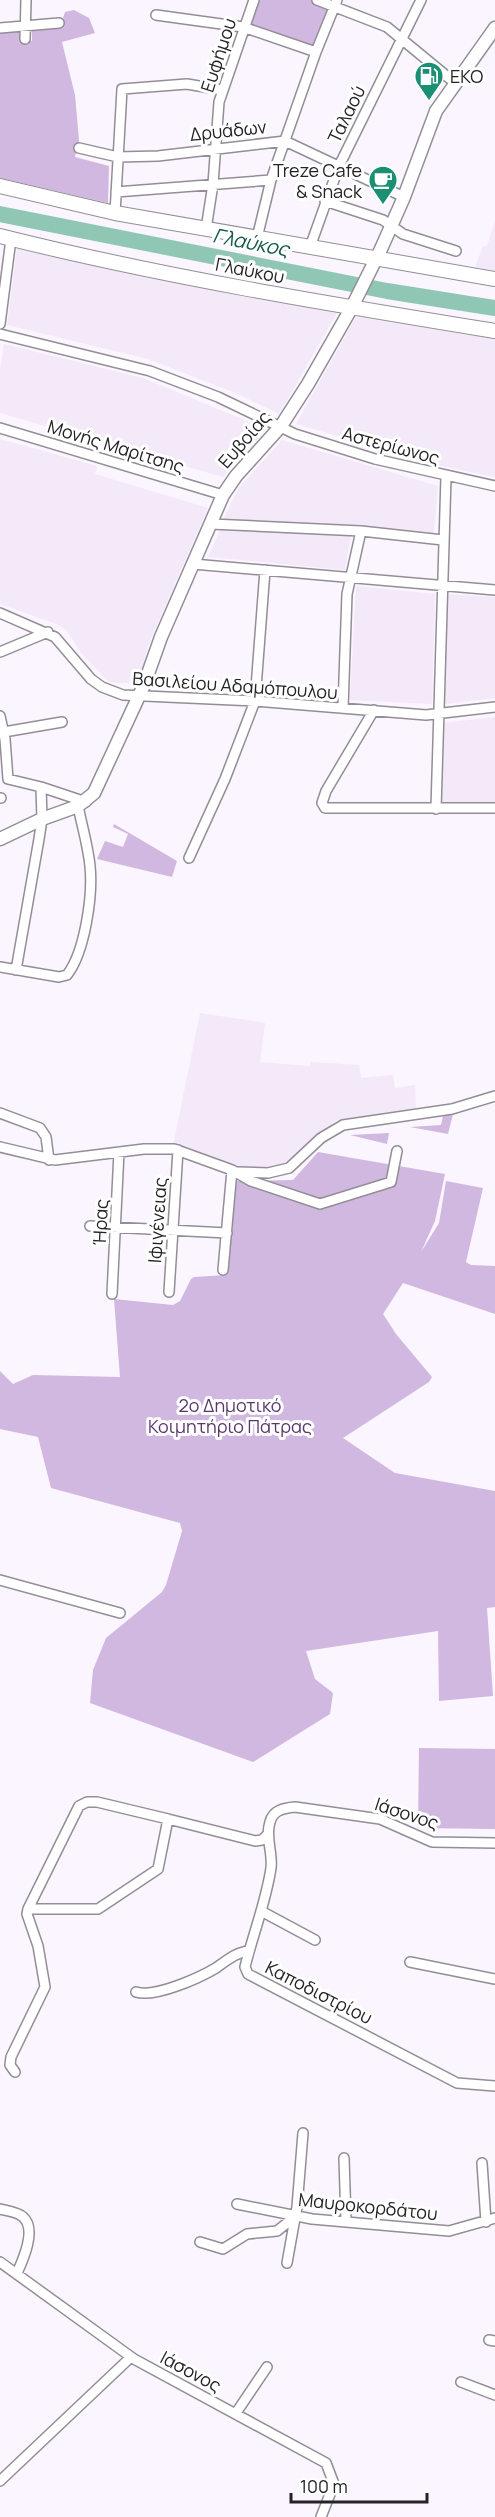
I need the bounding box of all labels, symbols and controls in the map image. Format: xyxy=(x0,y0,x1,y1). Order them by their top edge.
street label: Ευφήμου xyxy=(195,15,241,95)
fuel station icon: ΕΚΟ xyxy=(413,60,445,102)
place label: ΕΚΟ xyxy=(450,64,483,88)
street label: Ταλαού xyxy=(322,81,370,147)
street label: Δρυάδων xyxy=(188,114,268,146)
place label: Treze Cafe & Snack xyxy=(273,158,363,203)
cafe icon: Treze Cafe & Snack xyxy=(367,164,399,206)
water label: Γλαύκος xyxy=(211,221,293,263)
street label: Γλαύκου xyxy=(213,252,287,288)
street label: Ευβοίας xyxy=(213,405,276,473)
street label: Μονής Μαρίτσης xyxy=(45,414,187,478)
street label: Αστερίωνος xyxy=(340,420,442,470)
street label: Βασιλείου Αδαμόπουλου xyxy=(132,666,338,704)
street label: Ιφιγένειας xyxy=(142,1176,172,1264)
street label: Ήρας xyxy=(87,1198,113,1246)
park label: 2o Δημοτικό Κοιμητήριο Πάτρας xyxy=(148,1393,312,1438)
street label: Ιάσονος xyxy=(372,1791,442,1835)
street label: Καποδιστρίου xyxy=(261,1955,377,2029)
street label: Μαυροκορδάτου xyxy=(297,2187,439,2225)
street label: Ιάσονος xyxy=(156,2345,226,2397)
scale bar xyxy=(291,2466,428,2504)
text: 100 m xyxy=(300,2474,348,2498)

